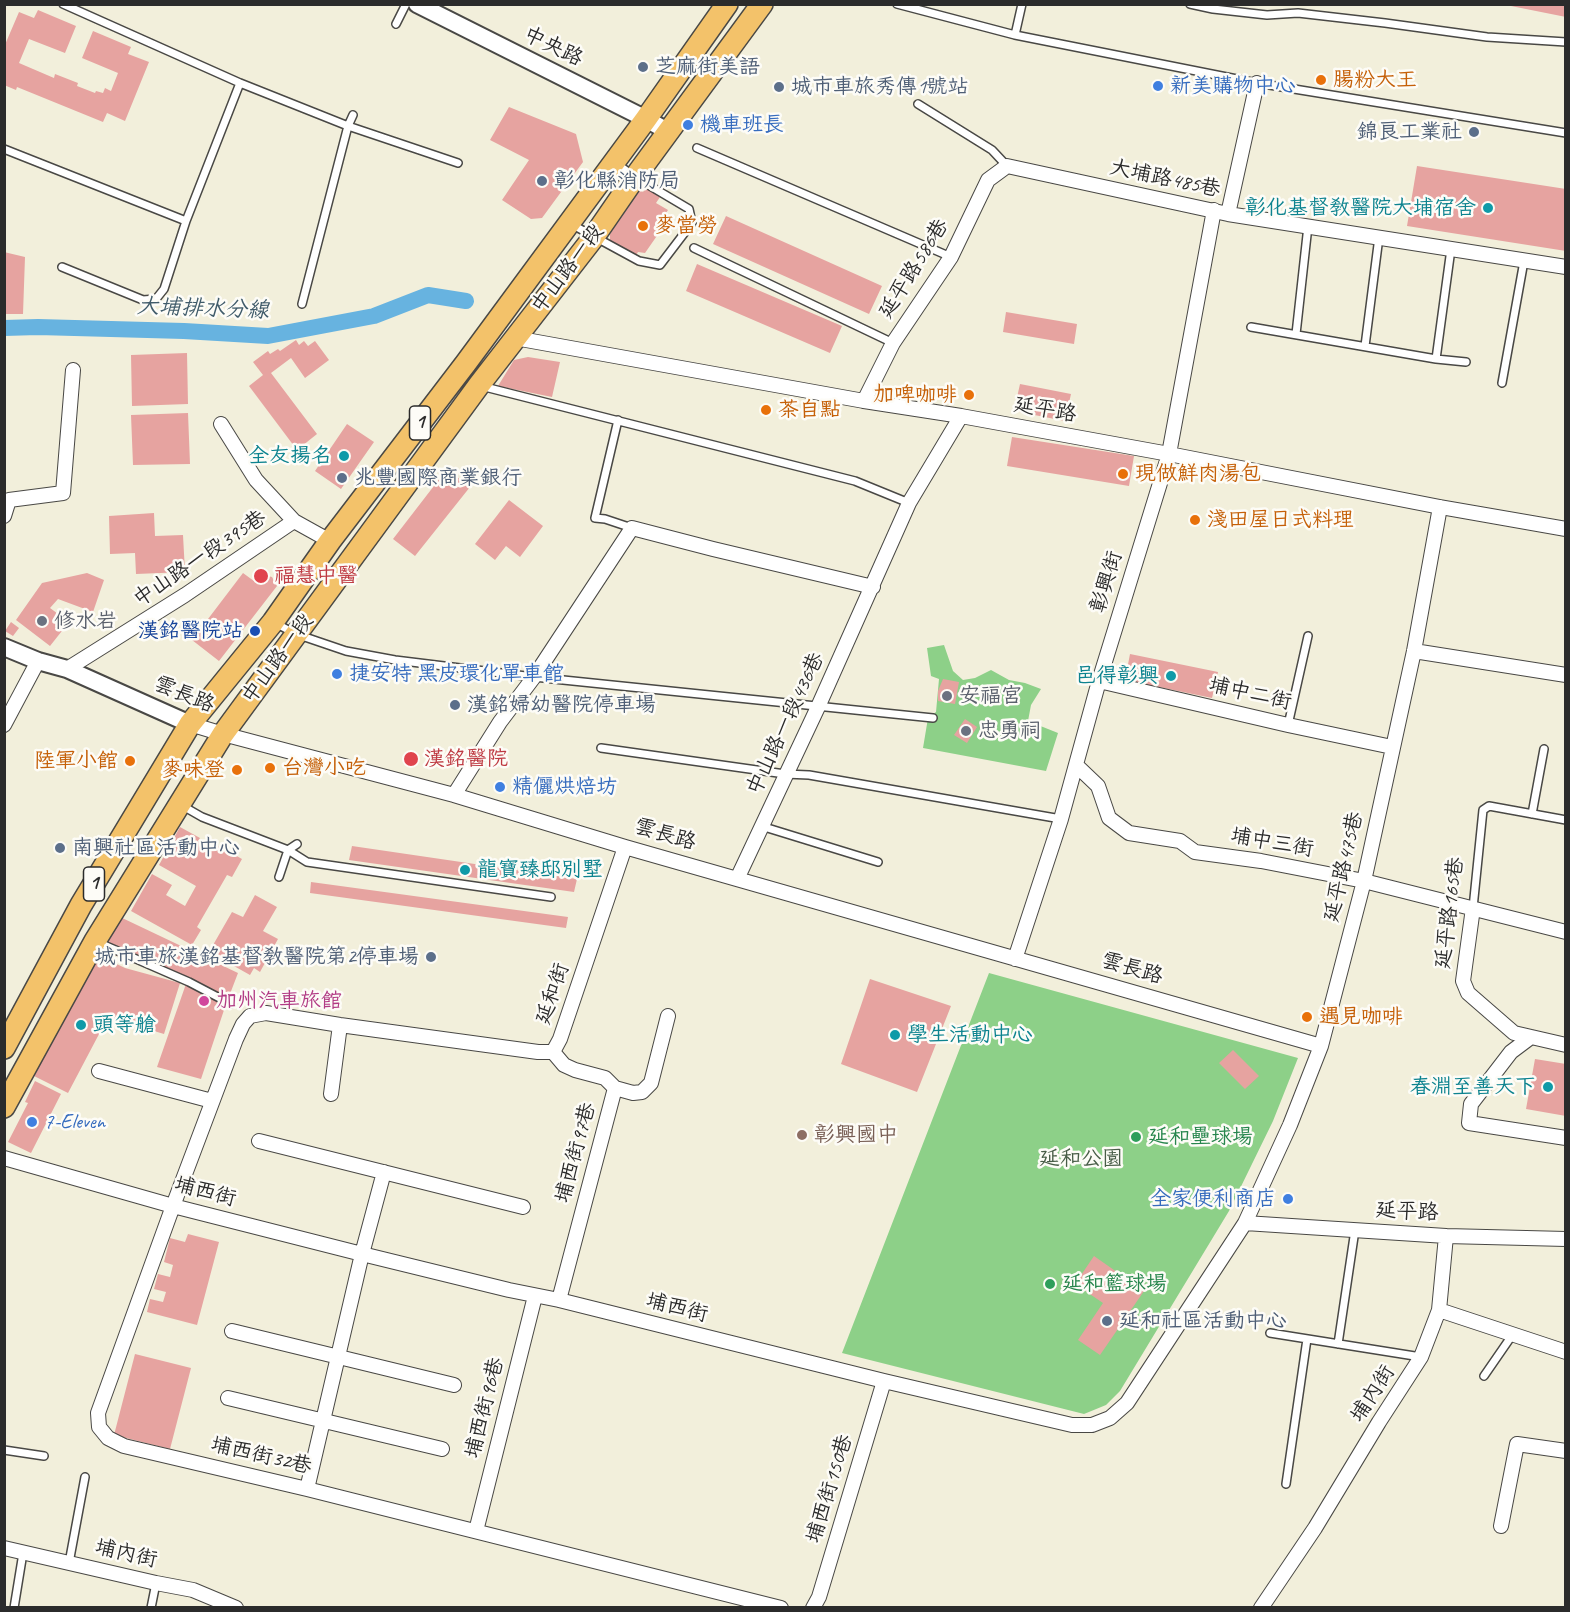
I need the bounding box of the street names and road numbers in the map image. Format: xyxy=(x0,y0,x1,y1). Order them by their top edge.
street label: 中央路 xyxy=(519,22,587,72)
street label: 大埔路485巷 xyxy=(1107,155,1223,203)
street label: 延平路586巷 xyxy=(874,215,954,323)
street label: 中山路一段 xyxy=(526,219,610,319)
street label: 延平路 xyxy=(1012,392,1078,428)
road number: 1 xyxy=(410,406,430,440)
street label: 中山路一段395巷 xyxy=(129,505,271,613)
street label: 彰興街 xyxy=(1086,548,1128,616)
street label: 中山路一段 xyxy=(237,609,319,709)
street label: 中山路一段436巷 xyxy=(742,649,830,799)
street label: 雲長路 xyxy=(150,672,218,718)
street label: 埔中二街 xyxy=(1206,672,1294,716)
street label: 延平路475巷 xyxy=(1319,809,1369,925)
street label: 雲長路 xyxy=(631,814,699,856)
street label: 埔中三街 xyxy=(1228,823,1316,863)
street label: 延平路165巷 xyxy=(1431,856,1469,970)
road number: 1 xyxy=(84,867,104,901)
street label: 雲長路 xyxy=(1098,948,1166,990)
street label: 延和街 xyxy=(531,960,575,1028)
street label: 埔西街97巷 xyxy=(551,1100,601,1206)
street label: 埔西街 xyxy=(171,1172,239,1212)
street label: 延平路 xyxy=(1375,1198,1439,1226)
street label: 埔西街 xyxy=(643,1288,711,1328)
street label: 埔西街96巷 xyxy=(460,1355,510,1461)
street label: 埔內街 xyxy=(1345,1361,1401,1427)
street label: 埔西街32巷 xyxy=(208,1432,314,1480)
street label: 埔西街150巷 xyxy=(802,1432,858,1546)
street label: 埔內街 xyxy=(92,1535,160,1573)

